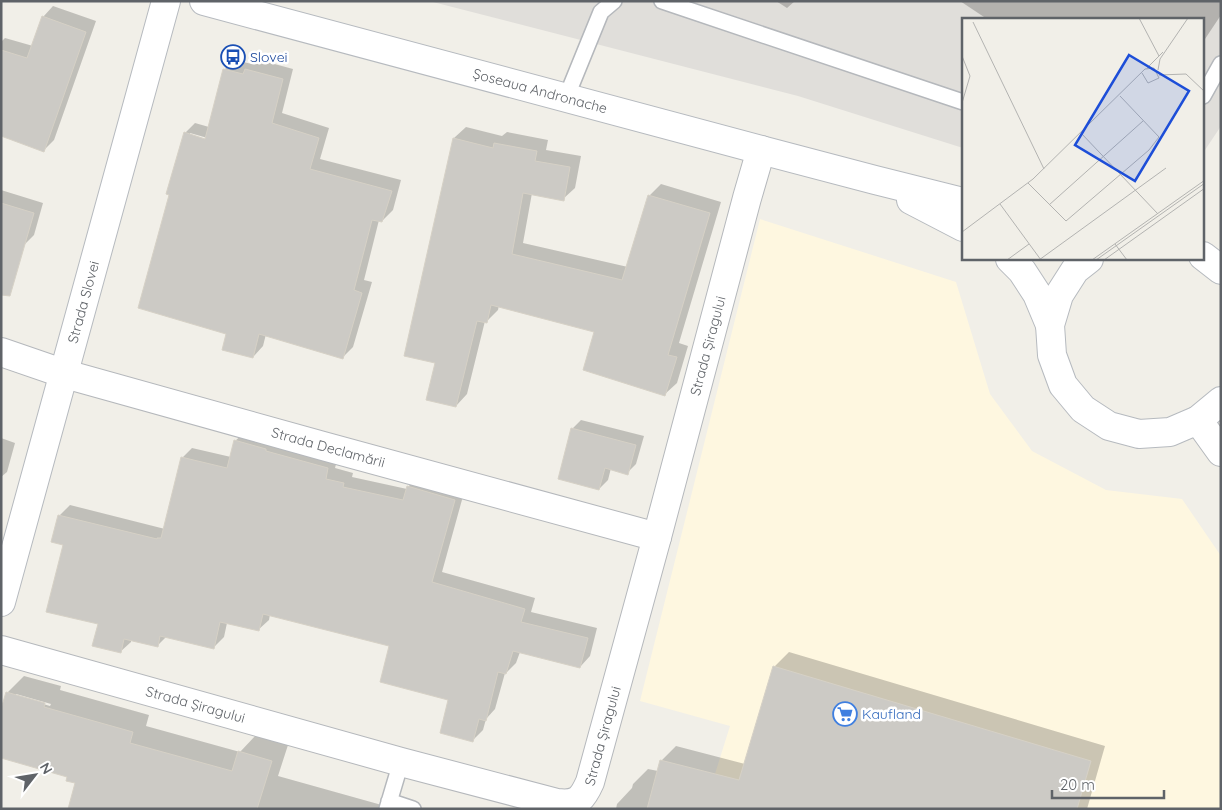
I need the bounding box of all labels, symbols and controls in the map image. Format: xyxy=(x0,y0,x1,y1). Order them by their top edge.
inset map xyxy=(962,18,1204,260)
bus stop icon: Slovei xyxy=(220,44,246,70)
place label: Slovei xyxy=(250,48,288,66)
street label: Șoseaua Andronache xyxy=(471,64,609,118)
street label: Strada Slovei xyxy=(63,259,103,345)
street label: Strada Șiragului xyxy=(686,294,730,398)
street label: Strada Declamării xyxy=(270,423,387,471)
street label: Strada Șiragului xyxy=(144,682,247,727)
street label: Strada Șiragului xyxy=(580,684,625,788)
supermarket icon: Kaufland xyxy=(832,701,858,727)
place label: Kaufland xyxy=(862,705,921,723)
north arrow xyxy=(10,750,60,800)
text: N xyxy=(36,759,57,777)
scale bar xyxy=(1052,768,1164,800)
text: 20 m xyxy=(1060,775,1095,794)

